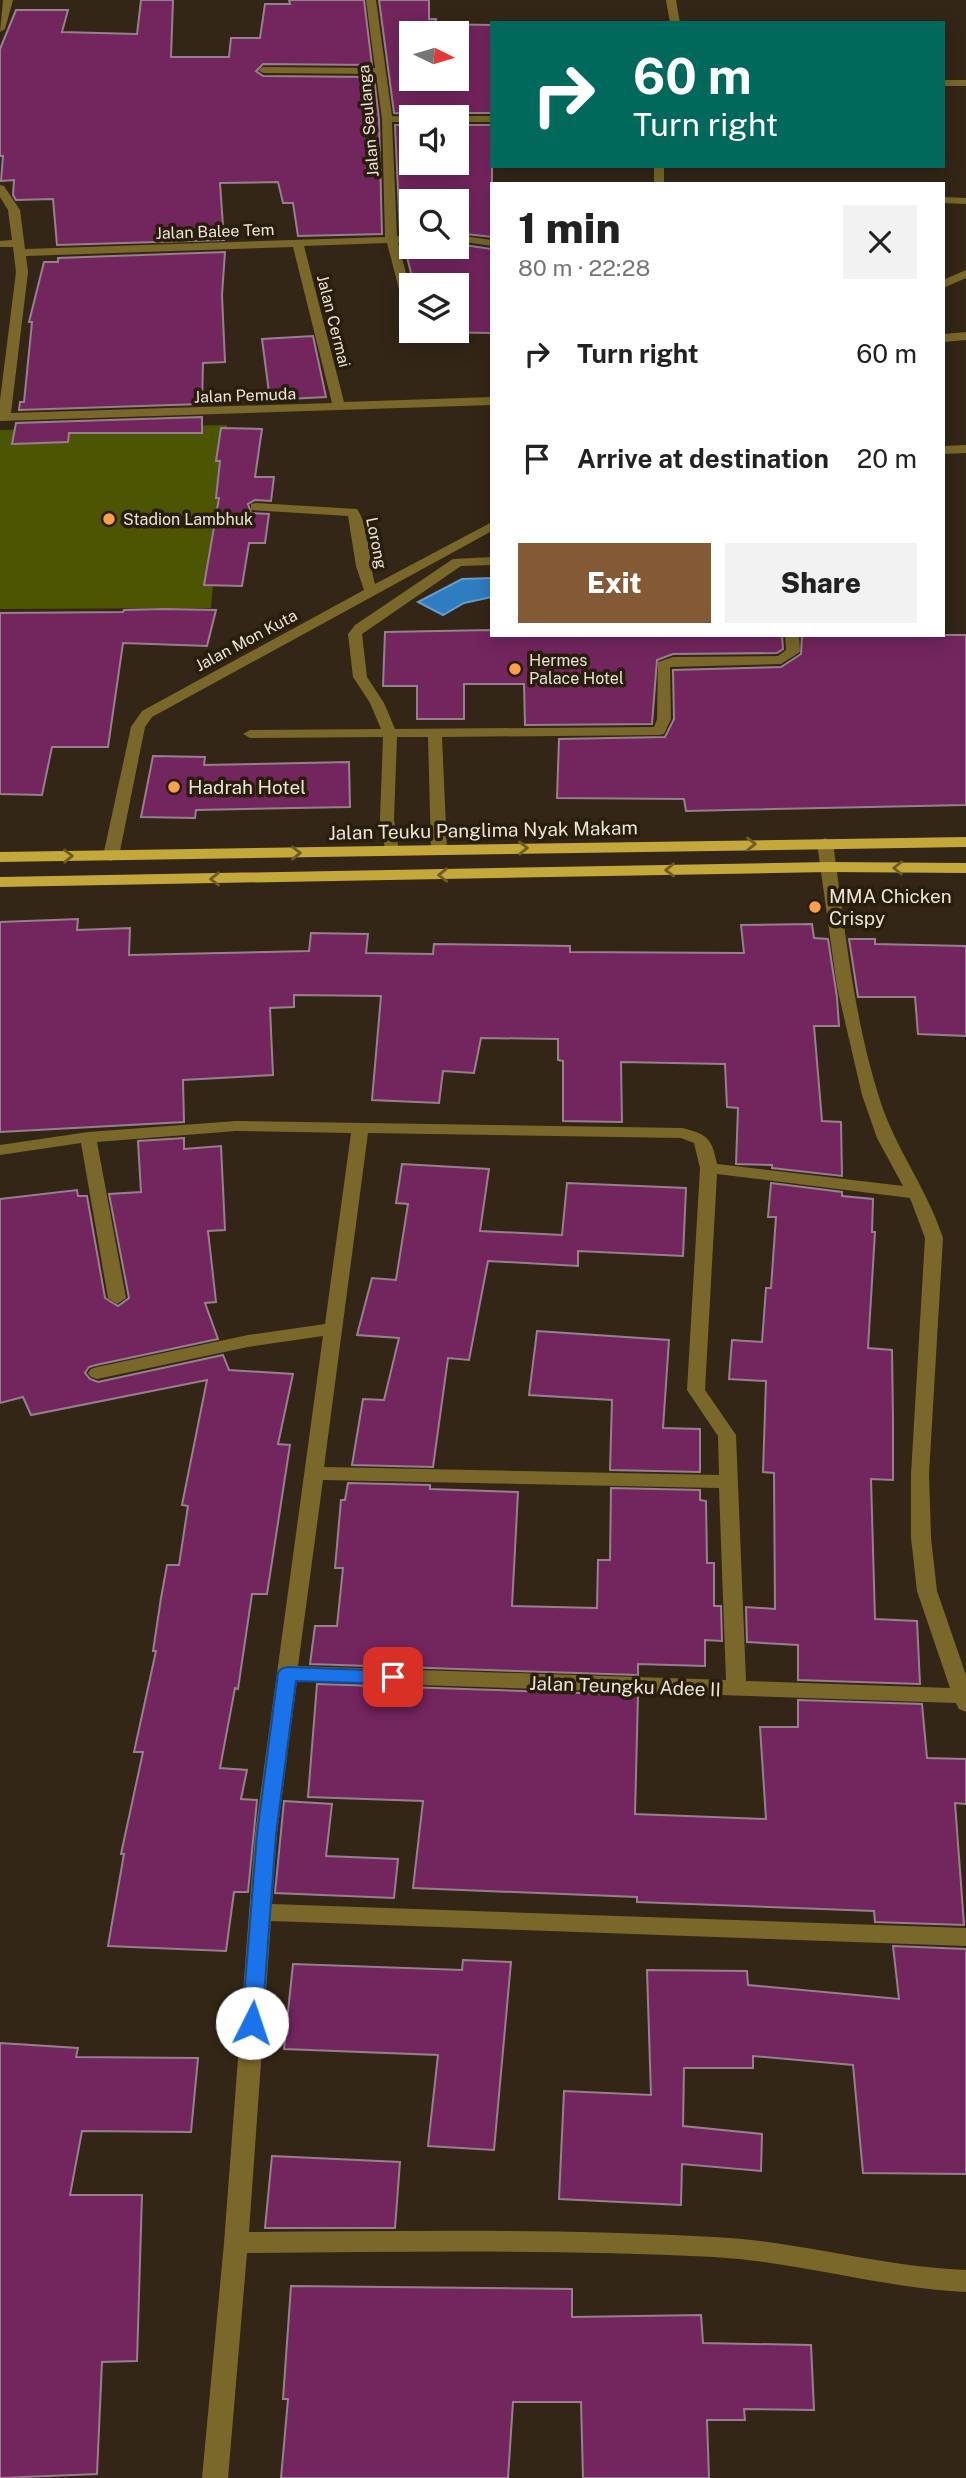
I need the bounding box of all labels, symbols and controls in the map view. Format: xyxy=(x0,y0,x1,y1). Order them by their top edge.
north arrow xyxy=(399,21,469,91)
map controls xyxy=(399,21,469,343)
text: 60 m xyxy=(633,47,752,105)
icon: right xyxy=(518,49,609,140)
street label: Jalan Seulanga xyxy=(354,64,383,178)
button: sound xyxy=(399,105,469,175)
text: Turn right xyxy=(633,106,778,143)
button: search xyxy=(399,189,469,259)
text: 1 min xyxy=(518,203,621,252)
button: close xyxy=(843,205,917,279)
street label: Jalan Balee Tem xyxy=(155,220,275,243)
text: 80 m · 22:28 xyxy=(518,254,650,281)
street label: Jalan Cermai xyxy=(313,273,354,369)
button: layers xyxy=(399,273,469,343)
icon: right xyxy=(518,335,556,373)
text: Turn right xyxy=(577,338,699,369)
text: 60 m xyxy=(856,338,917,369)
street label: Jalan Pemuda xyxy=(193,384,297,407)
icon: arrive xyxy=(518,440,556,478)
text: Arrive at destination xyxy=(577,443,829,474)
text: 20 m xyxy=(857,443,917,474)
place label: Stadion Lambhuk xyxy=(123,510,253,529)
marker: Stadion Lambhuk xyxy=(101,511,117,527)
street label: Lorong xyxy=(362,516,391,571)
button: Exit xyxy=(518,543,711,623)
button: Share xyxy=(725,543,917,623)
street label: Jalan Mon Kuta xyxy=(192,606,300,675)
place label: Hermes Palace Hotel xyxy=(529,651,624,688)
marker: Hermes Palace Hotel xyxy=(507,661,523,677)
place label: Hadrah Hotel xyxy=(188,776,306,798)
marker: Hadrah Hotel xyxy=(166,779,182,795)
street label: Jalan Teuku Panglima Nyak Makam xyxy=(328,816,638,844)
one-way arrow xyxy=(745,837,756,852)
one-way arrow xyxy=(518,841,529,856)
one-way arrow xyxy=(290,846,301,861)
one-way arrow xyxy=(63,849,74,864)
one-way arrow xyxy=(892,860,903,876)
one-way arrow xyxy=(665,862,675,878)
one-way arrow xyxy=(437,867,448,883)
one-way arrow xyxy=(210,871,220,887)
place label: MMA Chicken Crispy xyxy=(829,885,952,929)
marker: MMA Chicken Crispy xyxy=(807,899,823,915)
pin xyxy=(363,1647,423,1707)
icon: arrive xyxy=(374,1658,412,1696)
street label: Jalan Teungku Adee II xyxy=(529,1672,721,1700)
position arrow xyxy=(215,1986,289,2060)

